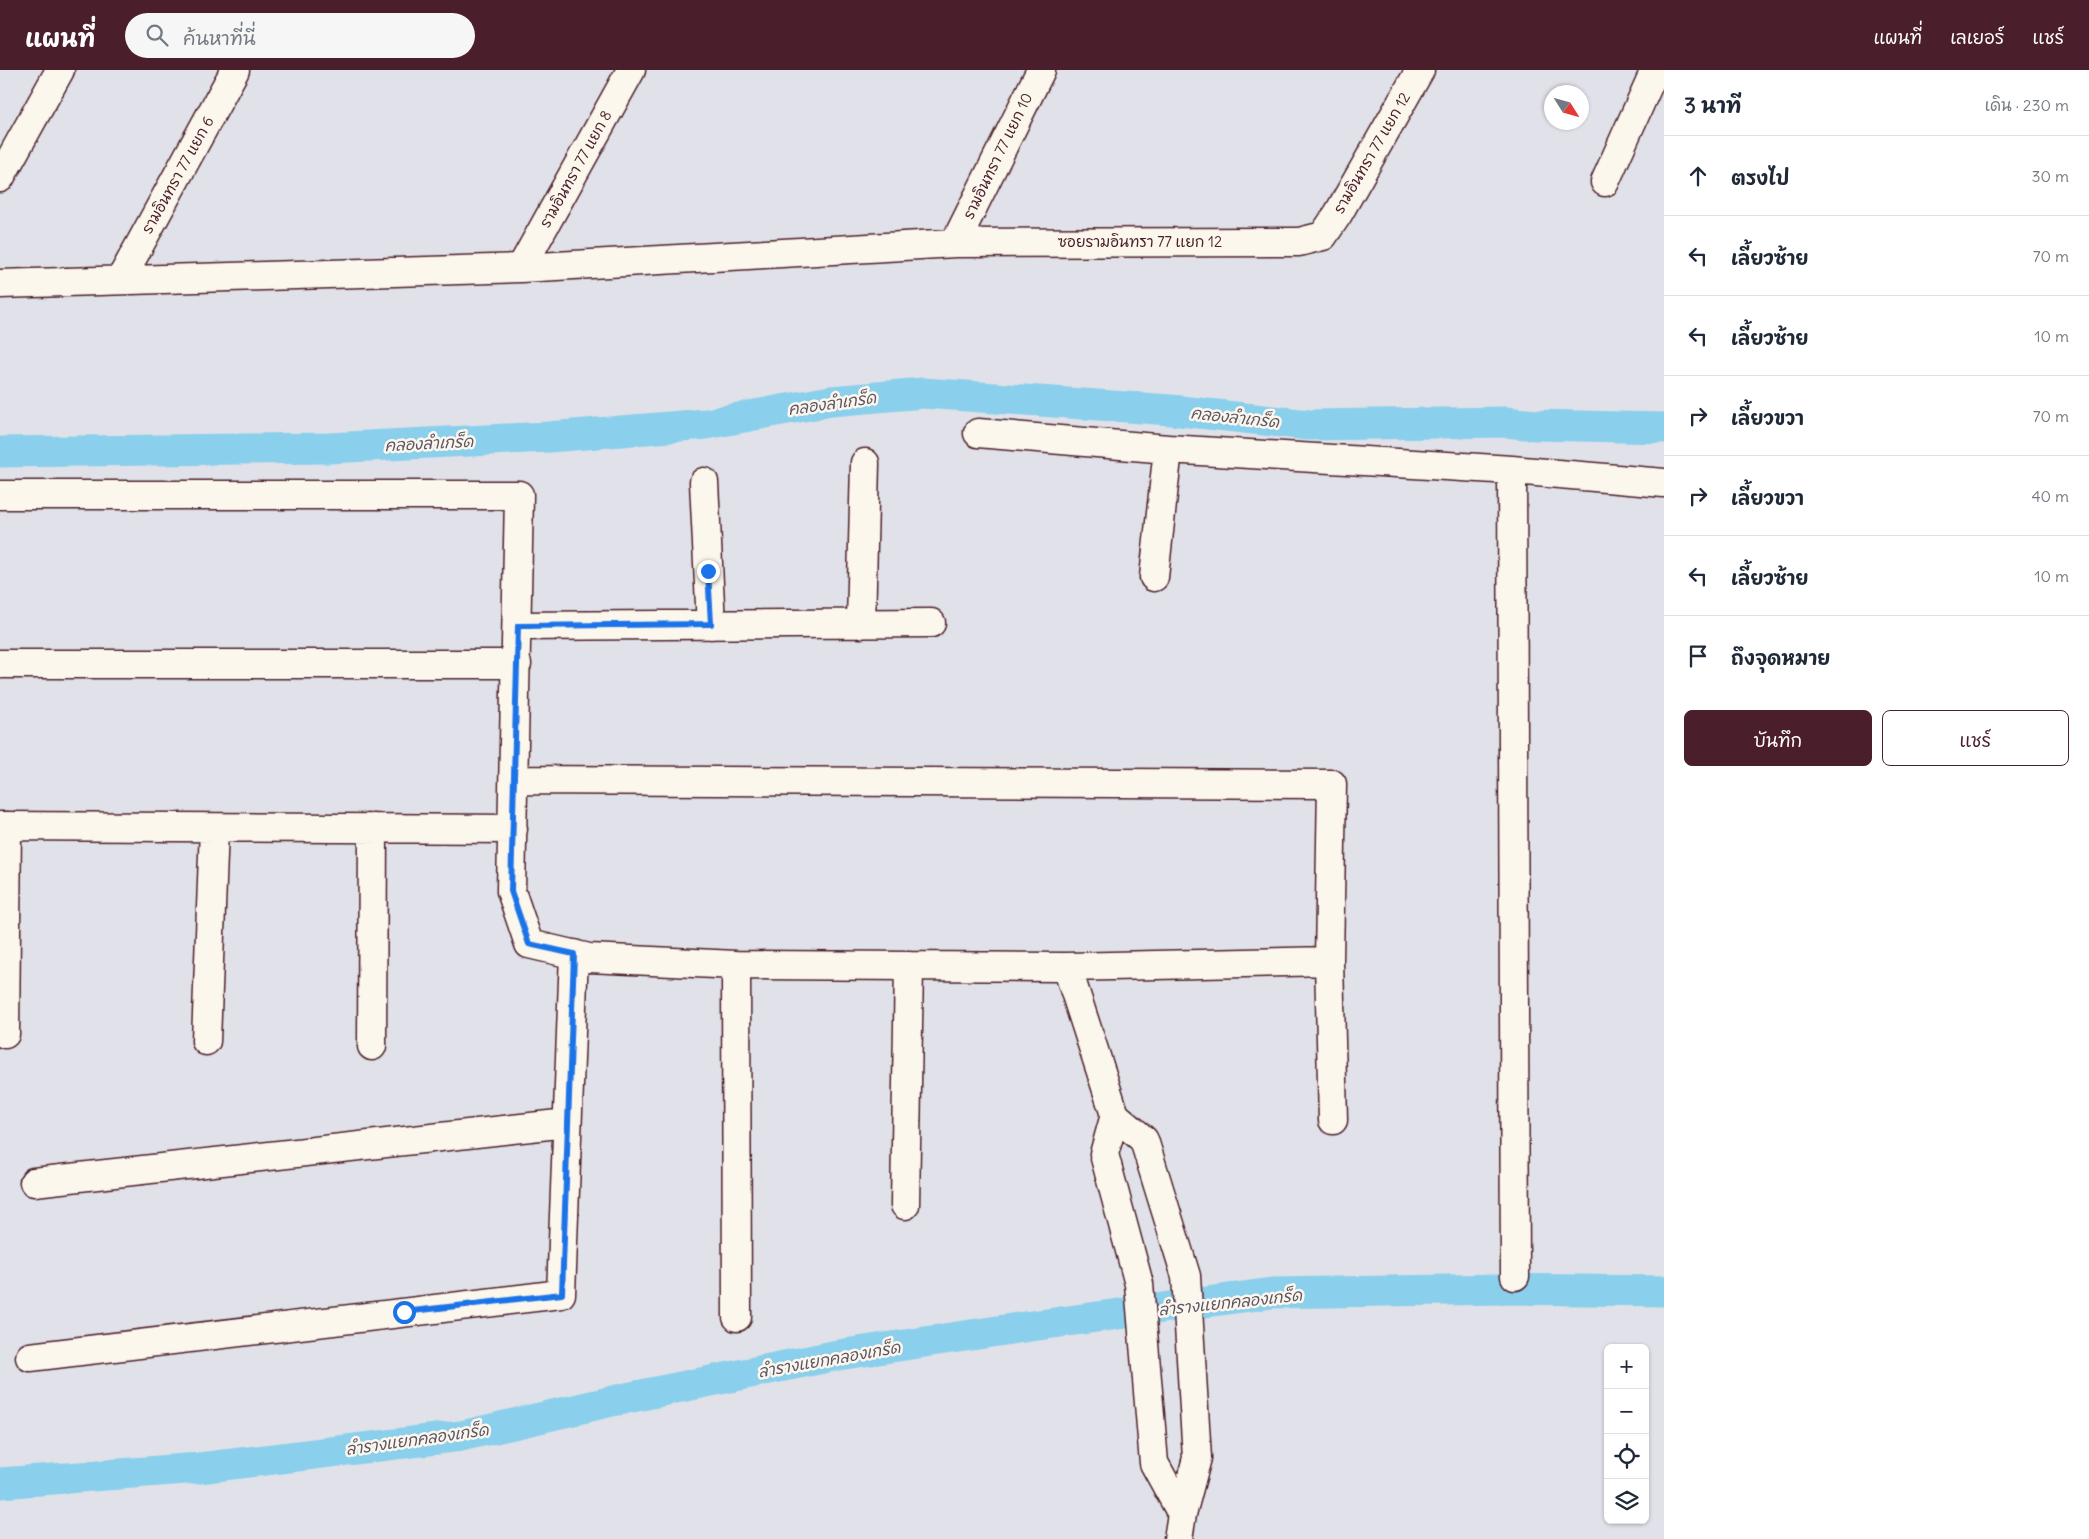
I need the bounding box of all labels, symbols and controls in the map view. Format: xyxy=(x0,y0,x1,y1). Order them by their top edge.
search box xyxy=(125,13,475,58)
icon: search xyxy=(143,21,171,49)
text: แผนที่ xyxy=(25,23,95,53)
text: ค้นหาที่นี่ xyxy=(183,26,256,50)
text: แผนที่ xyxy=(1874,26,1922,49)
text: เลเยอร์ xyxy=(1950,26,2004,49)
text: แชร์ xyxy=(2032,26,2064,49)
north arrow xyxy=(1544,85,1589,130)
street label: รามอินทรา 77 แยก 10 xyxy=(959,89,1036,222)
street label: รามอินทรา 77 แยก 12 xyxy=(1329,89,1414,217)
text: 3 นาที xyxy=(1684,92,1741,119)
text: เดิน · 230 m xyxy=(1985,95,2069,115)
street label: รามอินทรา 77 แยก 8 xyxy=(535,107,616,231)
street label: รามอินทรา 77 แยก 6 xyxy=(137,113,218,237)
icon: ahead xyxy=(1684,162,1712,190)
text: ตรงไป xyxy=(1731,166,1789,190)
text: 30 m xyxy=(2032,166,2069,186)
street label: ซอยรามอินทรา 77 แยก 12 xyxy=(1058,232,1222,251)
icon: left xyxy=(1684,242,1712,270)
text: เลี้ยวซ้าย xyxy=(1731,246,1808,270)
text: 70 m xyxy=(2033,246,2069,266)
icon: left xyxy=(1684,322,1712,350)
text: เลี้ยวซ้าย xyxy=(1731,326,1808,350)
text: 10 m xyxy=(2034,326,2069,346)
water label: คลองลำเกร็ด xyxy=(787,387,878,419)
water label: คลองลำเกร็ด xyxy=(1190,402,1281,432)
icon: right xyxy=(1684,402,1712,430)
text: เลี้ยวขวา xyxy=(1731,406,1804,430)
text: 70 m xyxy=(2033,406,2069,426)
water label: คลองลำเกร็ด xyxy=(384,431,475,455)
icon: right xyxy=(1684,482,1712,510)
text: เลี้ยวขวา xyxy=(1731,486,1804,510)
text: 40 m xyxy=(2031,486,2069,506)
route end xyxy=(697,560,720,583)
icon: left xyxy=(1684,562,1712,590)
text: เลี้ยวซ้าย xyxy=(1731,566,1808,590)
text: 10 m xyxy=(2034,566,2069,586)
icon: arrive xyxy=(1684,642,1712,670)
text: ถึงจุดหมาย xyxy=(1731,646,1830,670)
button: บันทึก xyxy=(1684,710,1872,766)
button: แชร์ xyxy=(1882,710,2069,766)
water label: ลำรางแยกคลองเกร็ด xyxy=(1157,1284,1304,1319)
route start xyxy=(393,1301,416,1324)
water label: ลำรางแยกคลองเกร็ด xyxy=(756,1336,903,1381)
map controls xyxy=(1604,1344,1649,1524)
button: + xyxy=(1604,1344,1649,1389)
button: − xyxy=(1604,1389,1649,1434)
water label: ลำรางแยกคลองเกร็ด xyxy=(344,1419,491,1459)
button: locate xyxy=(1604,1434,1649,1479)
button: layers xyxy=(1604,1479,1649,1524)

